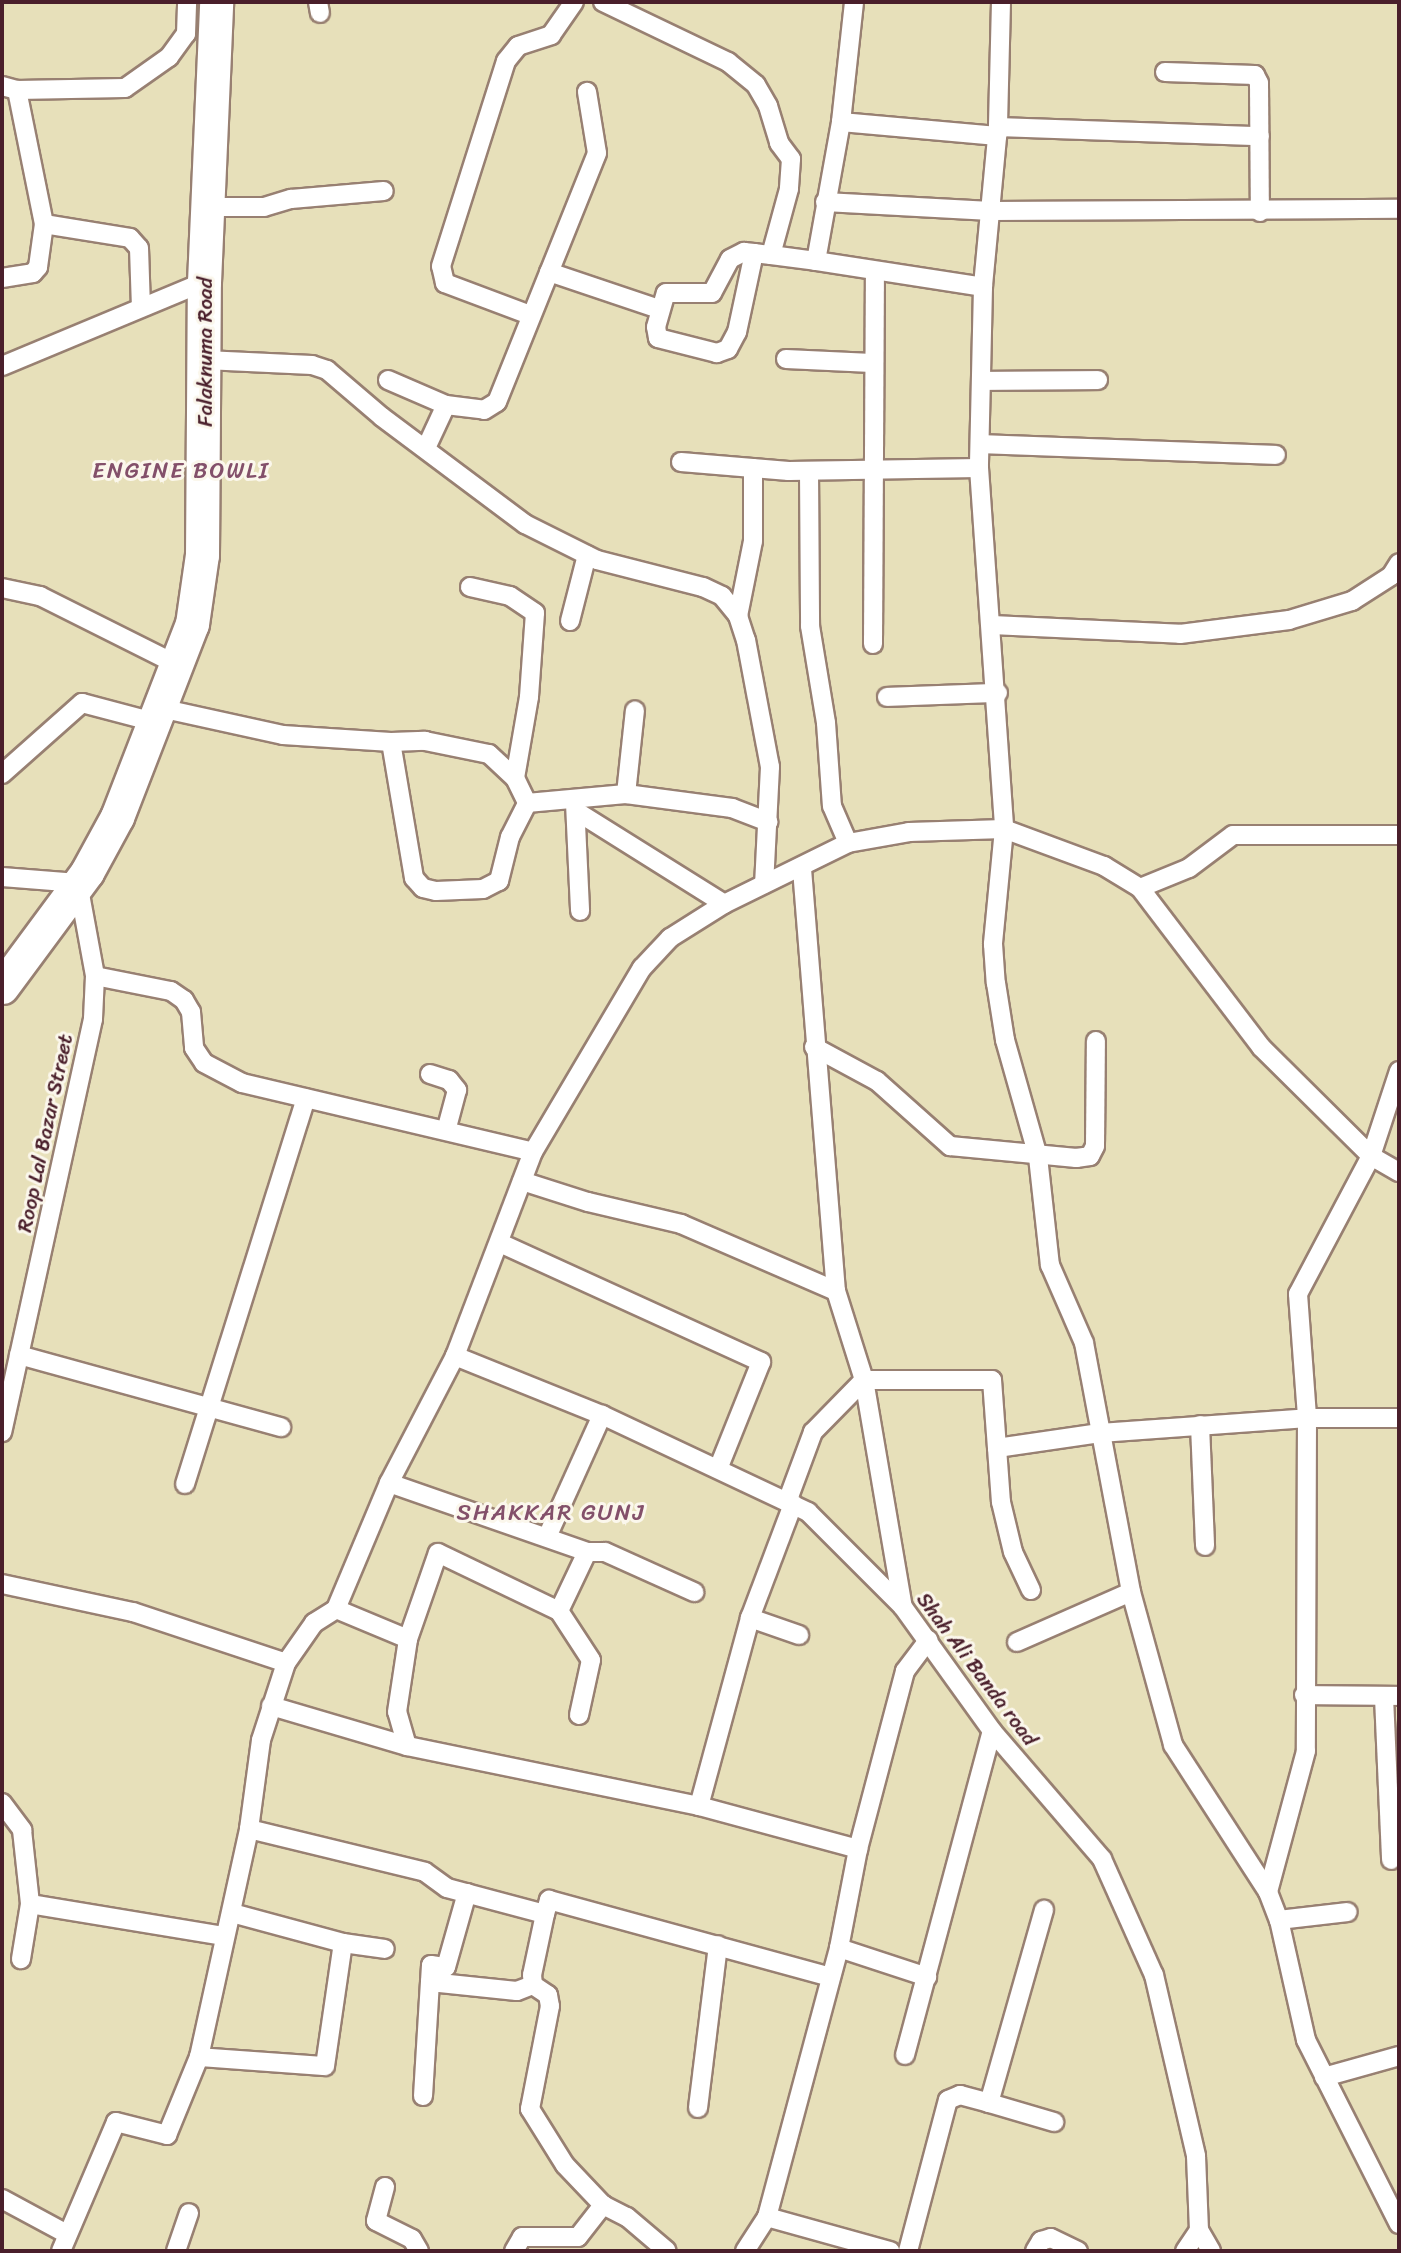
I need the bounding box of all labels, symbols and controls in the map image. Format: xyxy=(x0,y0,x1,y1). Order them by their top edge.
street label: Falaknuma Road xyxy=(192,277,218,427)
district label: ENGINE BOWLI xyxy=(95,457,267,485)
street label: Roop Lal Bazar Street xyxy=(12,1032,78,1234)
district label: SHAKKAR GUNJ xyxy=(458,1499,644,1527)
street label: Shah Ali Banda road xyxy=(911,1587,1043,1751)

